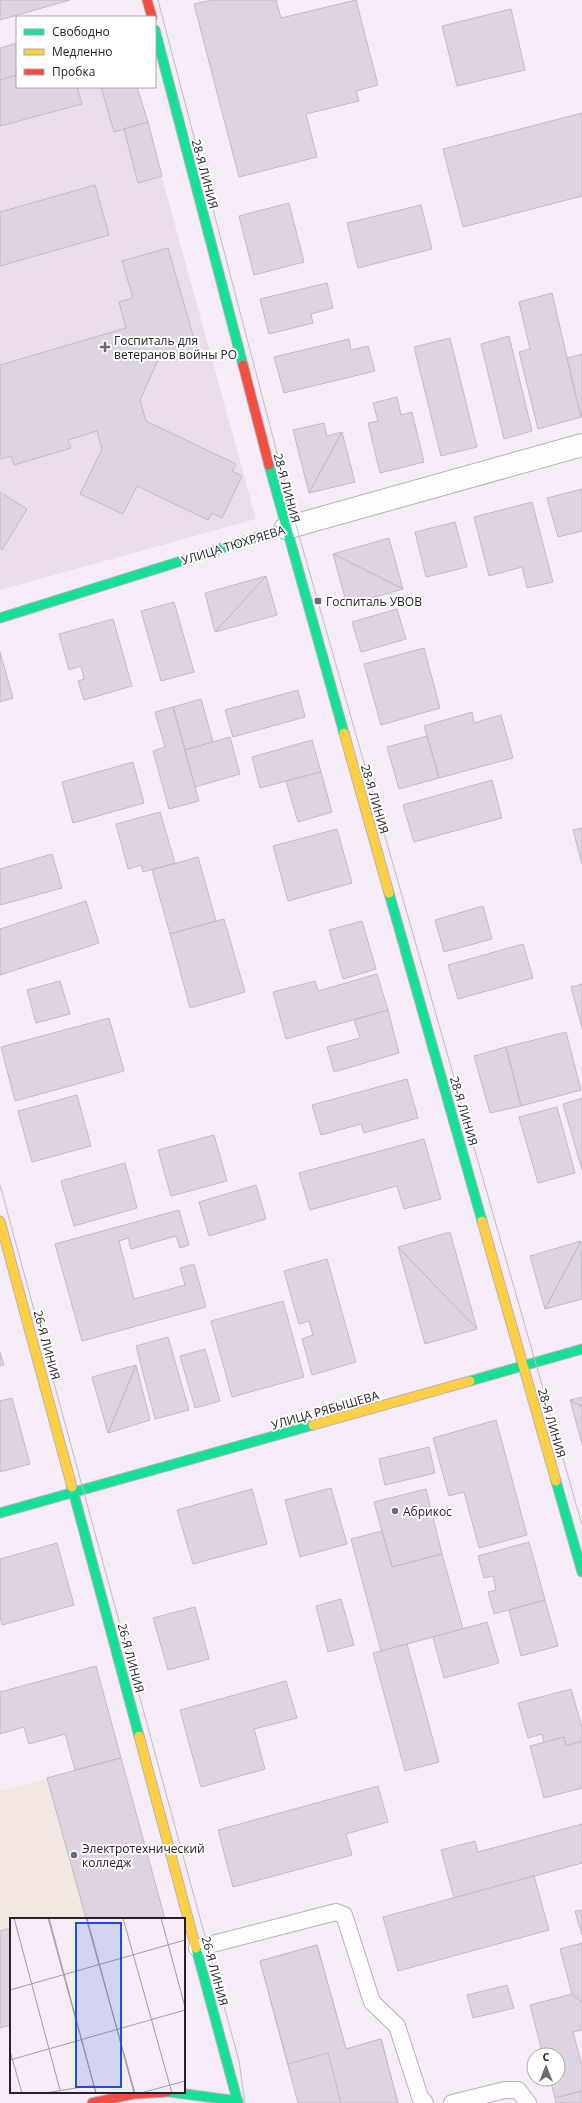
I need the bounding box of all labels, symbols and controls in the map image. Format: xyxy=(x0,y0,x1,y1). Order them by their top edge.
legend xyxy=(16,16,156,88)
text: Свободно xyxy=(52,23,110,40)
text: Медленно xyxy=(52,43,112,60)
text: Пробка xyxy=(52,63,95,80)
street label: 28-Я ЛИНИЯ xyxy=(188,137,222,211)
place label: Госпиталь для ветеранов войны РО xyxy=(114,332,237,363)
marker: Госпиталь для ветеранов войны РО xyxy=(99,341,111,353)
street label: 28-Я ЛИНИЯ xyxy=(270,451,304,525)
street label: УЛИЦА ТЮХРЯЕВА xyxy=(179,521,287,569)
place label: Госпиталь УВОВ xyxy=(326,593,422,610)
marker: Госпиталь УВОВ xyxy=(313,596,323,606)
street label: 28-Я ЛИНИЯ xyxy=(357,762,393,836)
street label: 28-Я ЛИНИЯ xyxy=(446,1074,482,1148)
street label: 26-Я ЛИНИЯ xyxy=(30,1308,64,1382)
street label: УЛИЦА РЯБЫШЕВА xyxy=(269,1386,381,1434)
street label: 28-Я ЛИНИЯ xyxy=(534,1386,570,1460)
place label: Абрикос xyxy=(403,1503,452,1520)
marker: Абрикос xyxy=(390,1506,400,1516)
street label: 26-Я ЛИНИЯ xyxy=(114,1621,148,1695)
place label: Электротехнический колледж xyxy=(82,1840,205,1871)
marker: Электротехнический колледж xyxy=(69,1850,79,1860)
inset map xyxy=(10,1918,185,2093)
street label: 26-Я ЛИНИЯ xyxy=(198,1934,232,2008)
north arrow xyxy=(526,2047,566,2087)
text: С xyxy=(542,2049,550,2064)

